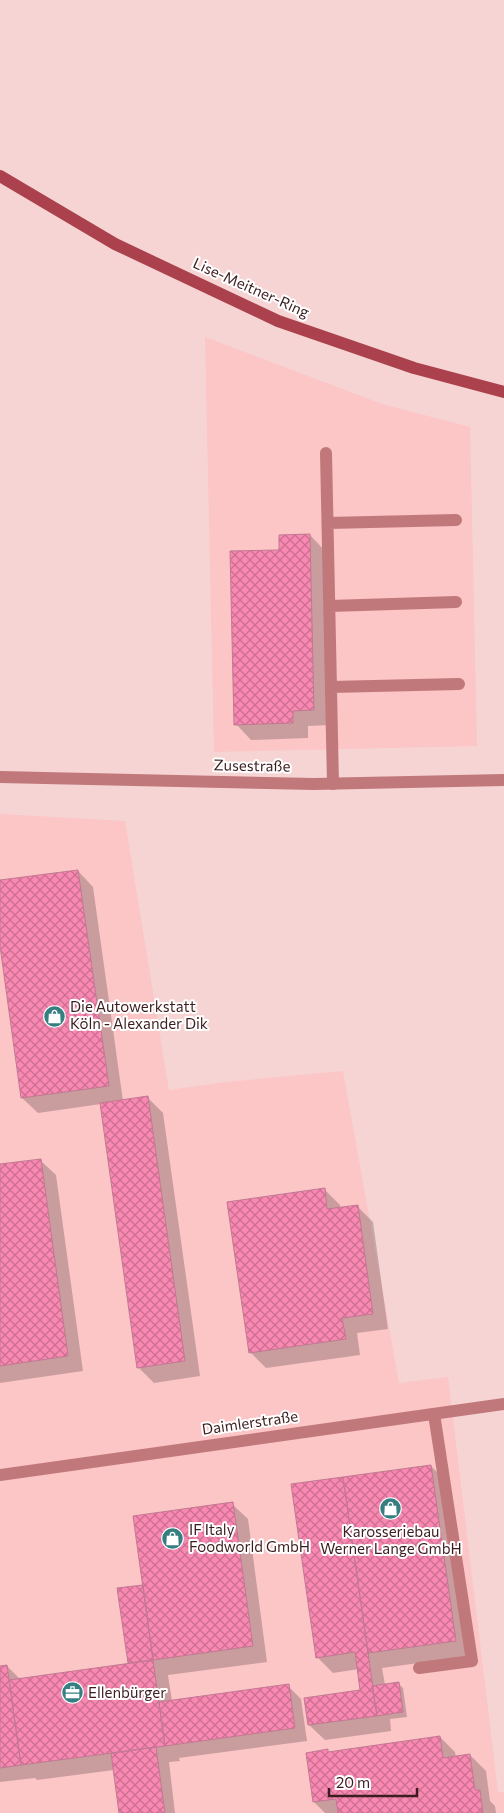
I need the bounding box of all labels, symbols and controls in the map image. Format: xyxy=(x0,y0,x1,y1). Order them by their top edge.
street label: Lise-Meitner-Ring xyxy=(191,253,312,321)
street label: Zusestraße xyxy=(213,755,291,775)
place label: Die Autowerkstatt Köln - Alexander Dik xyxy=(70,997,208,1032)
shop icon: Die Autowerkstatt Köln - Alexander Dik xyxy=(42,1004,66,1028)
street label: Daimlerstraße xyxy=(201,1406,299,1438)
shop icon: Karosseriebau Werner Lange GmbH xyxy=(379,1497,403,1521)
place label: IF Italy Foodworld GmbH xyxy=(189,1520,310,1555)
place label: Karosseriebau Werner Lange GmbH xyxy=(320,1522,462,1557)
shop icon: IF Italy Foodworld GmbH xyxy=(161,1527,185,1551)
office icon: Ellenbürger xyxy=(60,1681,84,1705)
place label: Ellenbürger xyxy=(88,1683,166,1701)
scale bar xyxy=(329,1766,416,1798)
text: 20 m xyxy=(336,1773,370,1791)

